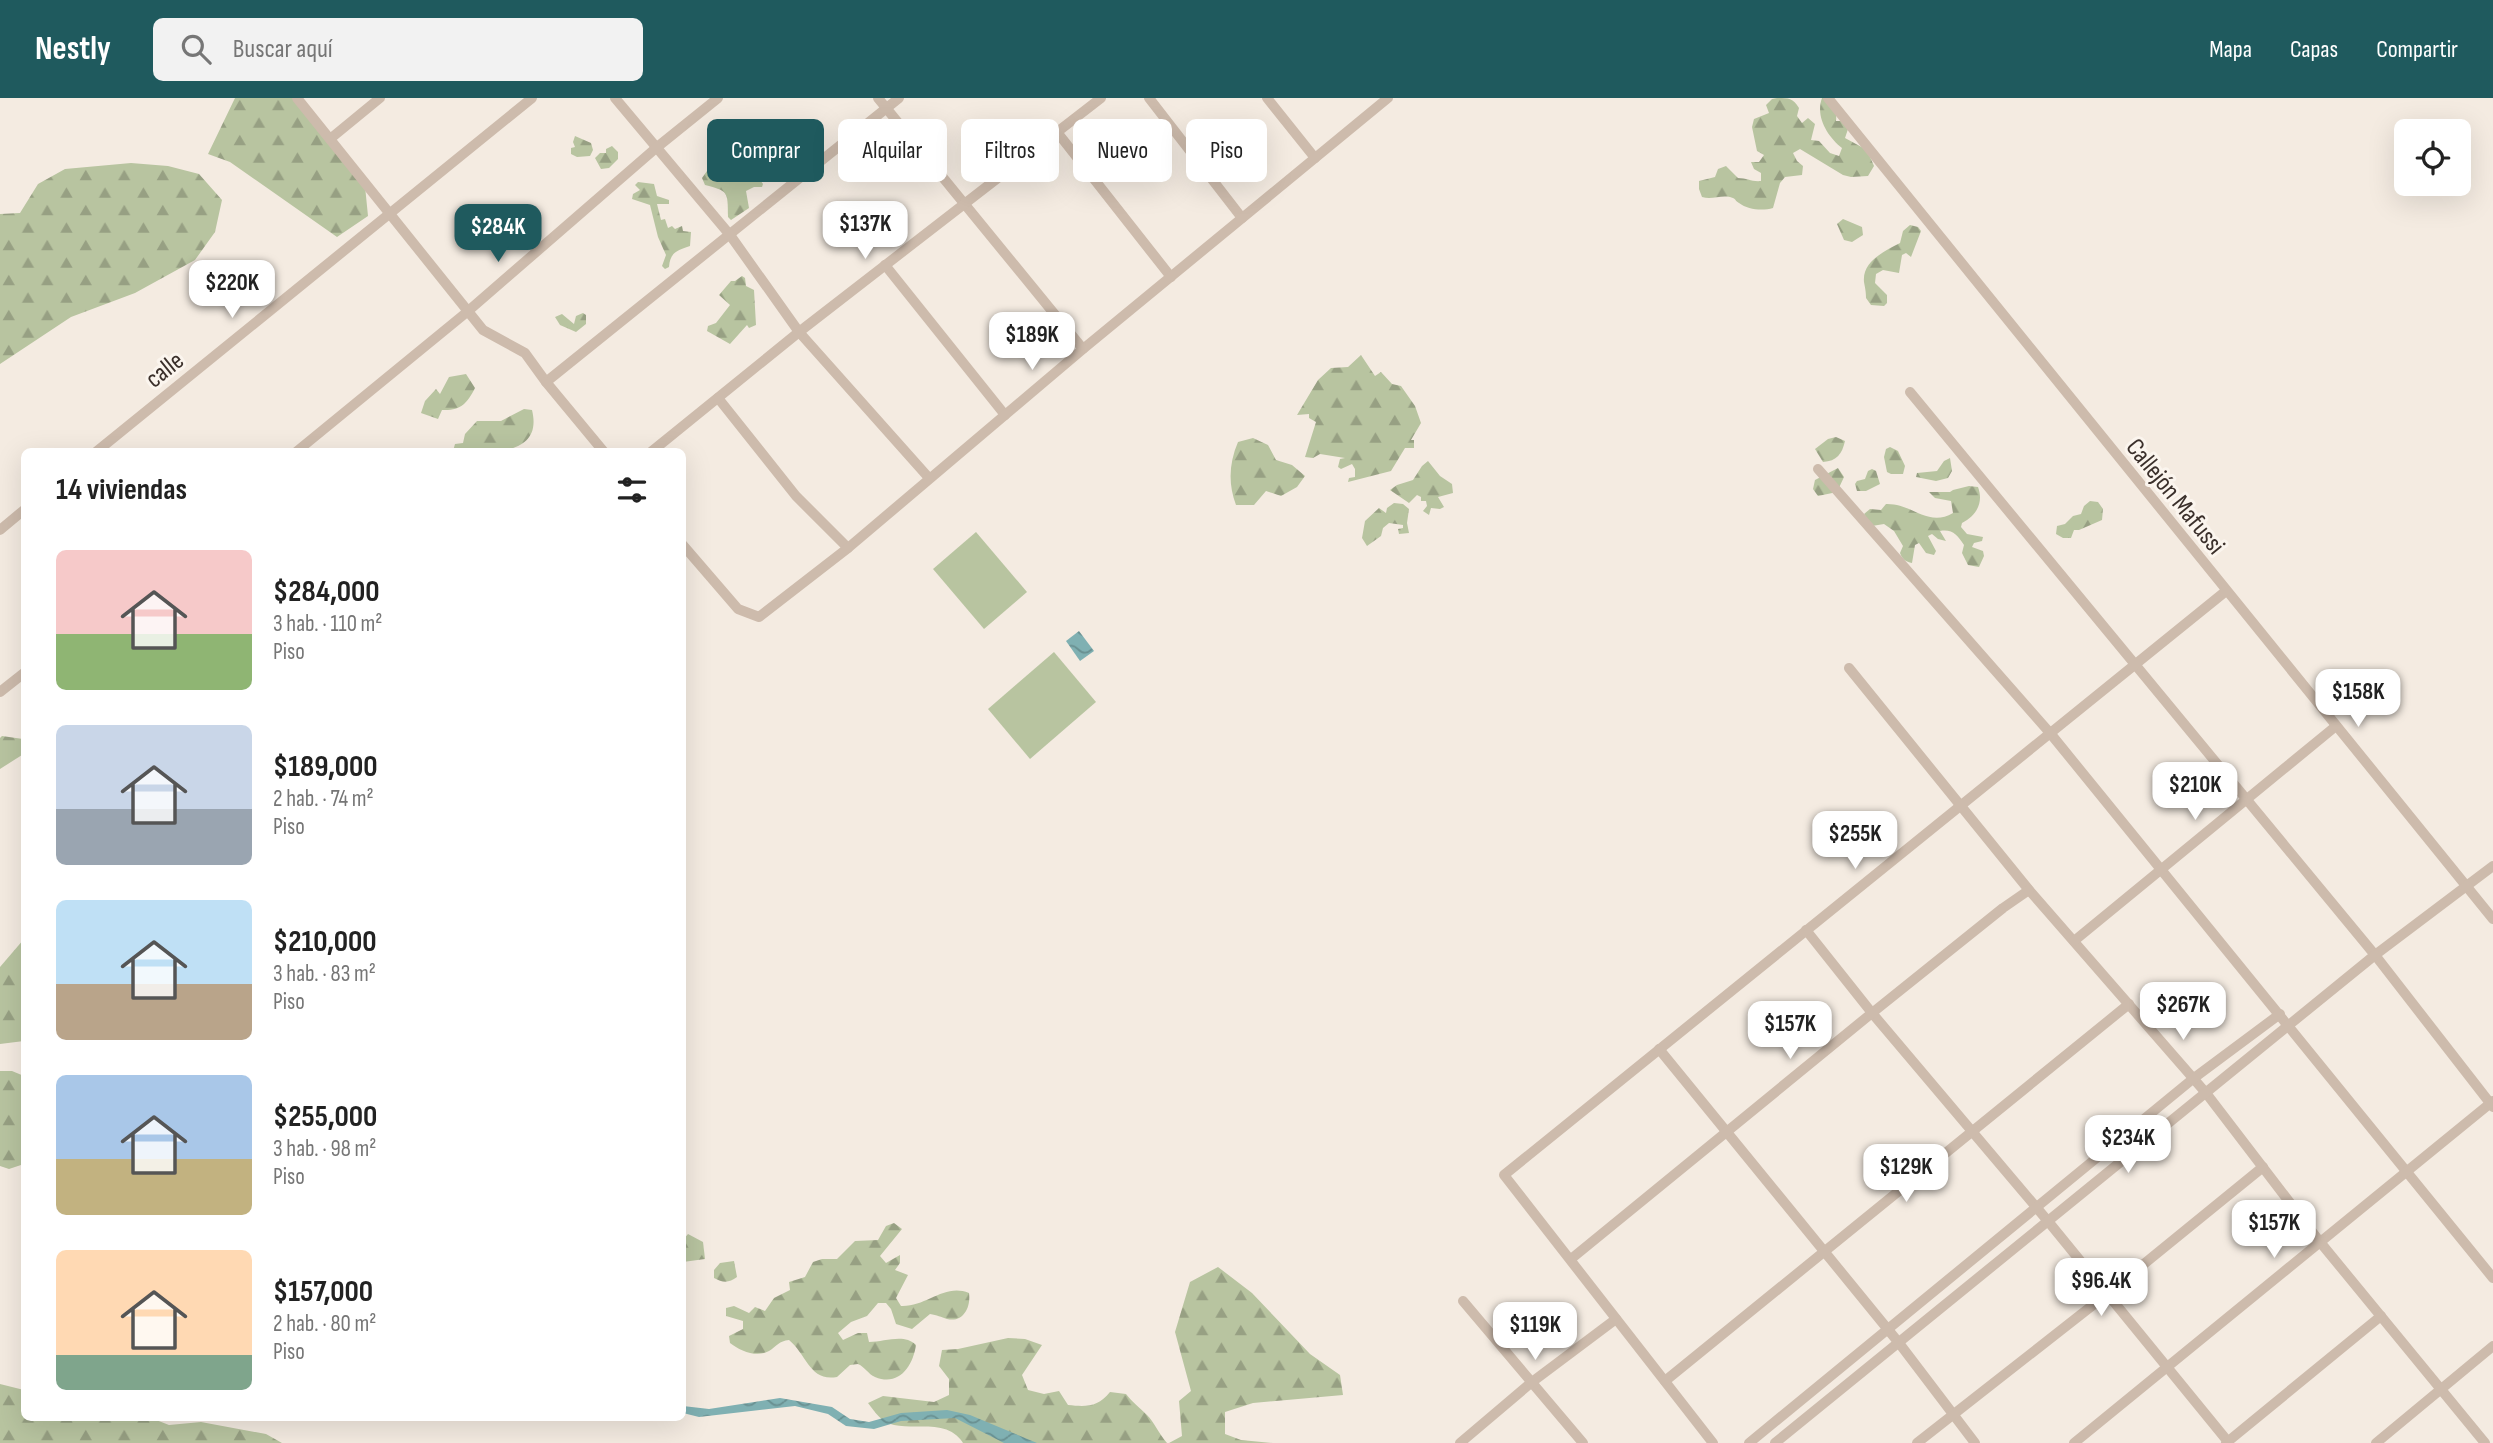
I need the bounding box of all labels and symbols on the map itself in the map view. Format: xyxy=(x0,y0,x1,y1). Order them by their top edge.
pin: $137K xyxy=(816,202,914,261)
pin: $284K xyxy=(449,204,547,264)
pin: $220K xyxy=(183,260,281,320)
pin: $189K xyxy=(983,313,1081,372)
street label: calle xyxy=(140,345,190,395)
street label: Callejón Mafussi xyxy=(2119,433,2231,561)
pin: $158K xyxy=(2309,670,2407,729)
pin: $210K xyxy=(2146,762,2244,822)
pin: $255K xyxy=(1806,812,1904,871)
pin: $267K xyxy=(2134,982,2232,1042)
pin: $157K xyxy=(1741,1002,1839,1061)
pin: $234K xyxy=(2079,1116,2177,1175)
pin: $129K xyxy=(1857,1144,1955,1204)
pin: $157K xyxy=(2225,1200,2323,1260)
pin: $96.4K xyxy=(2044,1258,2158,1318)
pin: $119K xyxy=(1486,1302,1584,1362)

